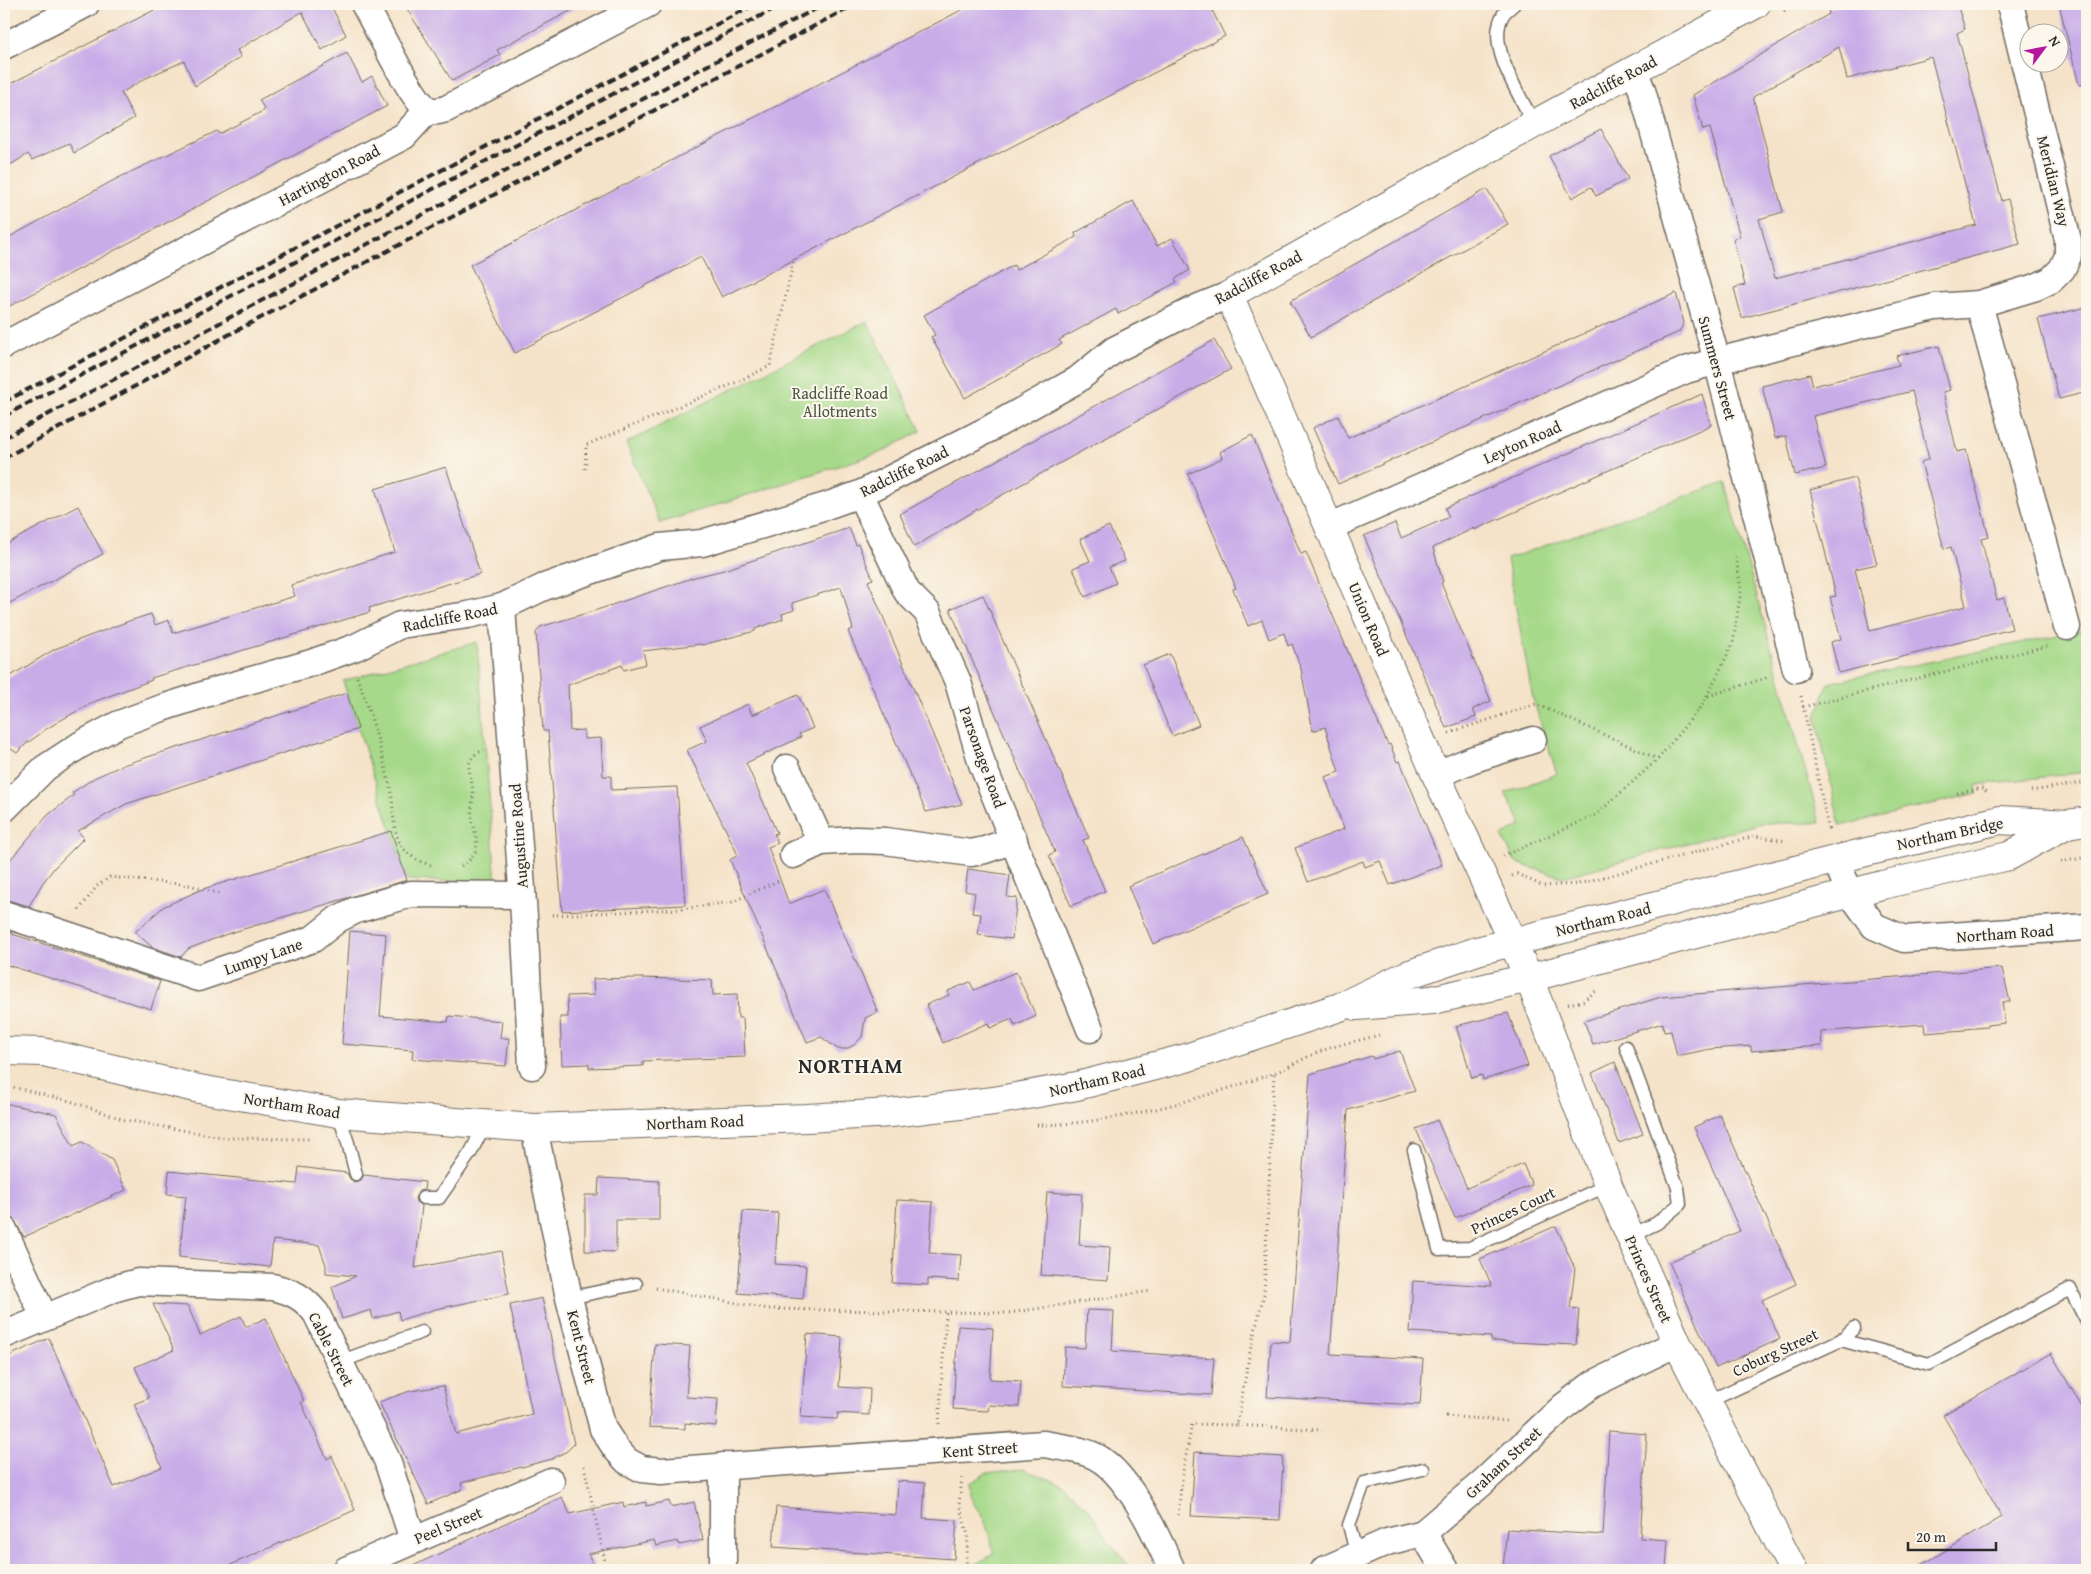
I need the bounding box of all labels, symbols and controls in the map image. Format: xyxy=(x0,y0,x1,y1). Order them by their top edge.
north arrow xyxy=(2018,22,2068,72)
text: N xyxy=(2044,32,2066,51)
street label: Radcliffe Road xyxy=(1565,49,1661,115)
street label: Meridian Way xyxy=(2031,133,2077,229)
street label: Hartington Road xyxy=(274,138,384,212)
street label: Radcliffe Road xyxy=(1210,244,1306,310)
street label: Summers Street xyxy=(1693,313,1744,423)
park label: Radcliffe Road Allotments xyxy=(792,381,888,423)
street label: Leyton Road xyxy=(1479,414,1565,470)
street label: Radcliffe Road xyxy=(856,439,953,503)
street label: Union Road xyxy=(1343,578,1395,660)
street label: Radcliffe Road xyxy=(401,596,500,638)
street label: Parsonage Road xyxy=(954,703,1013,811)
street label: Augustine Road xyxy=(502,782,534,889)
street label: Northam Bridge xyxy=(1895,810,2005,856)
street label: Northam Road xyxy=(1553,895,1654,942)
street label: Northam Road xyxy=(1956,918,2055,948)
street label: Lumpy Lane xyxy=(221,931,305,981)
district label: NORTHAM xyxy=(798,1050,904,1081)
street label: Northam Road xyxy=(1047,1057,1148,1103)
street label: Northam Road xyxy=(242,1086,342,1125)
street label: Northam Road xyxy=(646,1108,745,1136)
street label: Princes Court xyxy=(1467,1180,1560,1240)
street label: Princes Street xyxy=(1619,1231,1679,1327)
street label: Kent Street xyxy=(561,1307,603,1387)
street label: Cable Street xyxy=(303,1308,361,1391)
street label: Coburg Street xyxy=(1728,1321,1822,1382)
street label: Graham Street xyxy=(1459,1420,1547,1504)
street label: Kent Street xyxy=(941,1434,1019,1464)
street label: Peel Street xyxy=(410,1500,486,1550)
scale bar xyxy=(1908,1519,1996,1551)
text: 20 m xyxy=(1916,1526,1947,1547)

